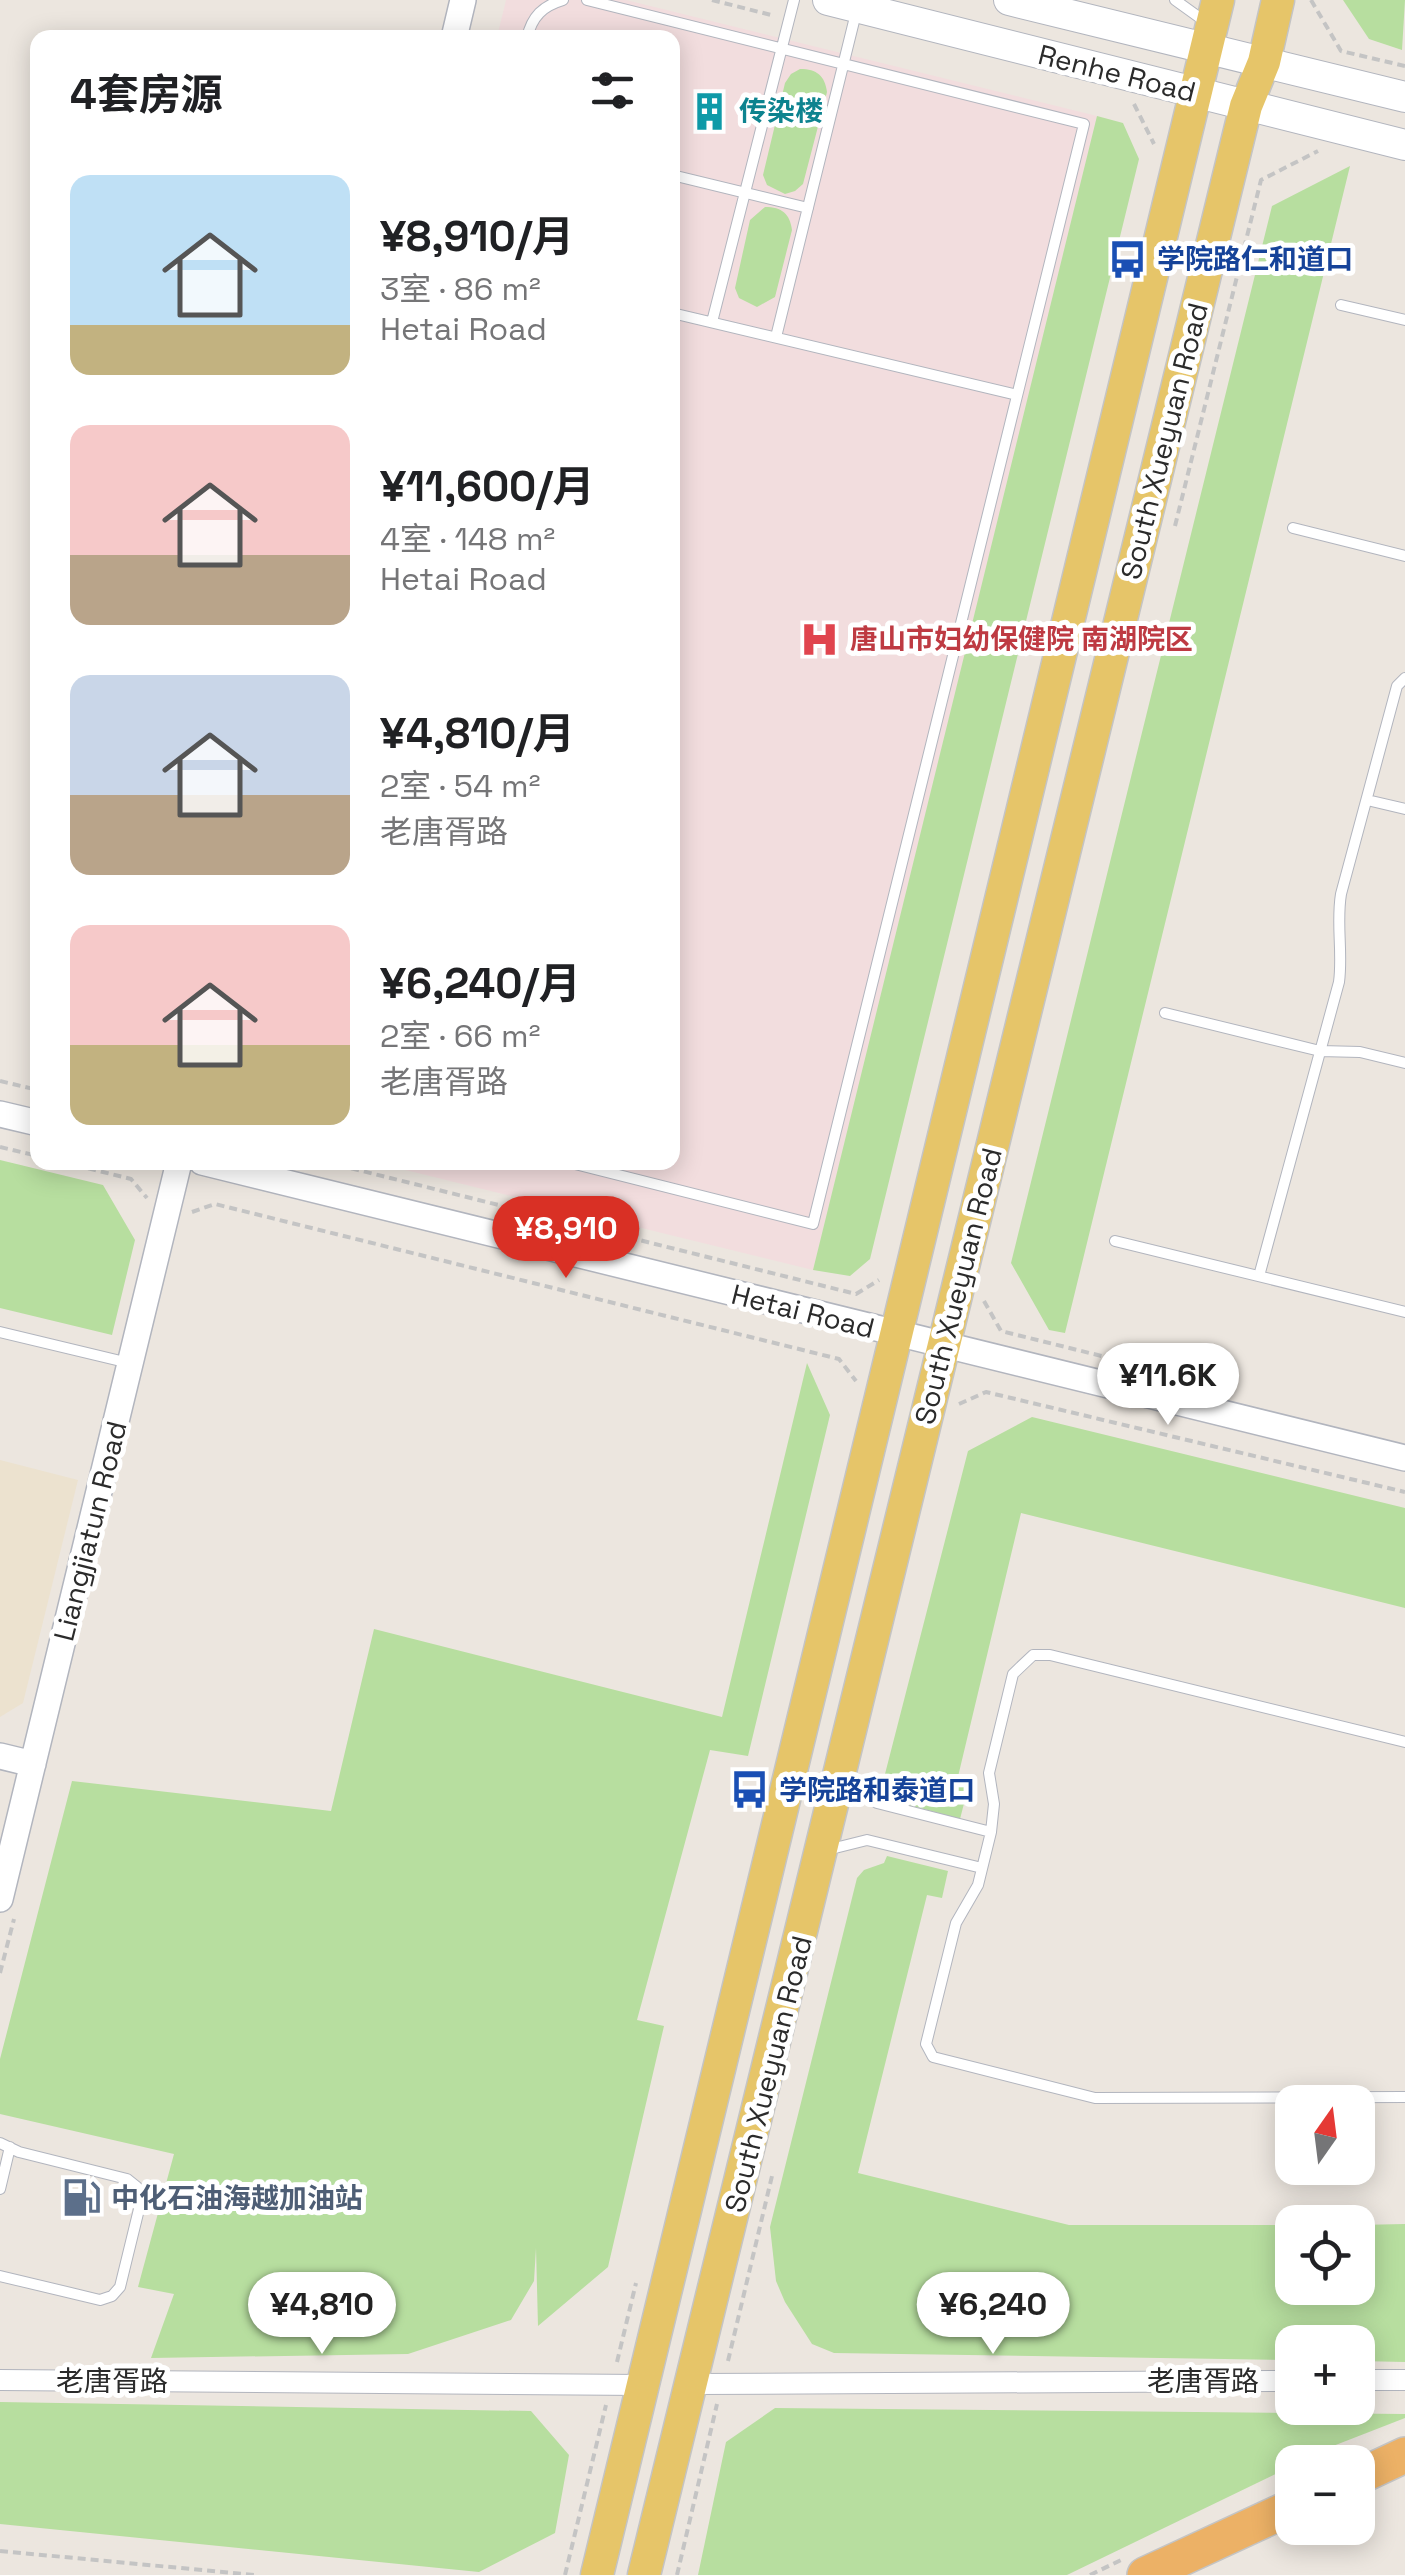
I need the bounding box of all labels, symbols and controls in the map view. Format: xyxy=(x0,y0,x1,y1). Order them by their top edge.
street label: Renhe Road xyxy=(1034,36,1200,110)
icon: filters xyxy=(585,63,640,118)
text: 4套房源 xyxy=(70,68,223,121)
building icon: 传染楼 xyxy=(688,90,730,132)
place label: 传染楼 xyxy=(739,93,823,129)
text: ¥8,910/月 xyxy=(380,210,574,263)
icon: home xyxy=(150,215,270,335)
bus stop icon: 学院路仁和道口 xyxy=(1106,238,1148,280)
place label: 学院路仁和道口 xyxy=(1157,241,1353,277)
text: 3室 · 86 m² xyxy=(380,269,541,309)
street label: South Xueyuan Road xyxy=(1112,299,1216,583)
text: Hetai Road xyxy=(380,309,547,349)
text: ¥11,600/月 xyxy=(380,460,595,513)
icon: home xyxy=(150,465,270,585)
text: 4室 · 148 m² xyxy=(380,519,555,559)
text: Hetai Road xyxy=(380,559,547,599)
hospital icon: 唐山市妇幼保健院 南湖院区 xyxy=(799,618,841,660)
place label: 唐山市妇幼保健院 南湖院区 xyxy=(850,621,1193,657)
text: ¥4,810/月 xyxy=(380,707,575,760)
icon: home xyxy=(150,715,270,835)
text: 2室 · 54 m² xyxy=(380,766,540,806)
text: 老唐胥路 xyxy=(380,812,508,852)
text: ¥6,240/月 xyxy=(380,957,581,1010)
icon: home xyxy=(150,965,270,1085)
text: 2室 · 66 m² xyxy=(380,1016,540,1056)
text: 老唐胥路 xyxy=(380,1062,508,1102)
street label: South Xueyuan Road xyxy=(906,1144,1010,1428)
pin: ¥8,910 xyxy=(485,1196,647,1281)
text: ¥8,910 xyxy=(514,1208,618,1248)
street label: Hetai Road xyxy=(728,1276,878,1346)
pin: ¥11.6K xyxy=(1087,1343,1249,1428)
text: ¥11.6K xyxy=(1119,1355,1217,1395)
street label: Liangjiatun Road xyxy=(45,1417,135,1645)
bus stop icon: 学院路和泰道口 xyxy=(728,1769,770,1811)
place label: 学院路和泰道口 xyxy=(779,1772,975,1808)
street label: South Xueyuan Road xyxy=(716,1932,820,2216)
north arrow xyxy=(1275,2085,1375,2185)
map controls xyxy=(1275,2085,1375,2545)
fuel station icon: 中化石油海越加油站 xyxy=(60,2177,102,2219)
place label: 中化石油海越加油站 xyxy=(111,2180,363,2216)
button: locate xyxy=(1275,2205,1375,2305)
pin: ¥4,810 xyxy=(241,2272,403,2357)
pin: ¥6,240 xyxy=(912,2272,1074,2357)
text: ¥4,810 xyxy=(270,2284,374,2324)
text: ¥6,240 xyxy=(939,2284,1047,2324)
button: + xyxy=(1275,2325,1375,2425)
street label: 老唐胥路 xyxy=(56,2363,168,2399)
street label: 老唐胥路 xyxy=(1147,2363,1259,2399)
button: − xyxy=(1275,2445,1375,2545)

